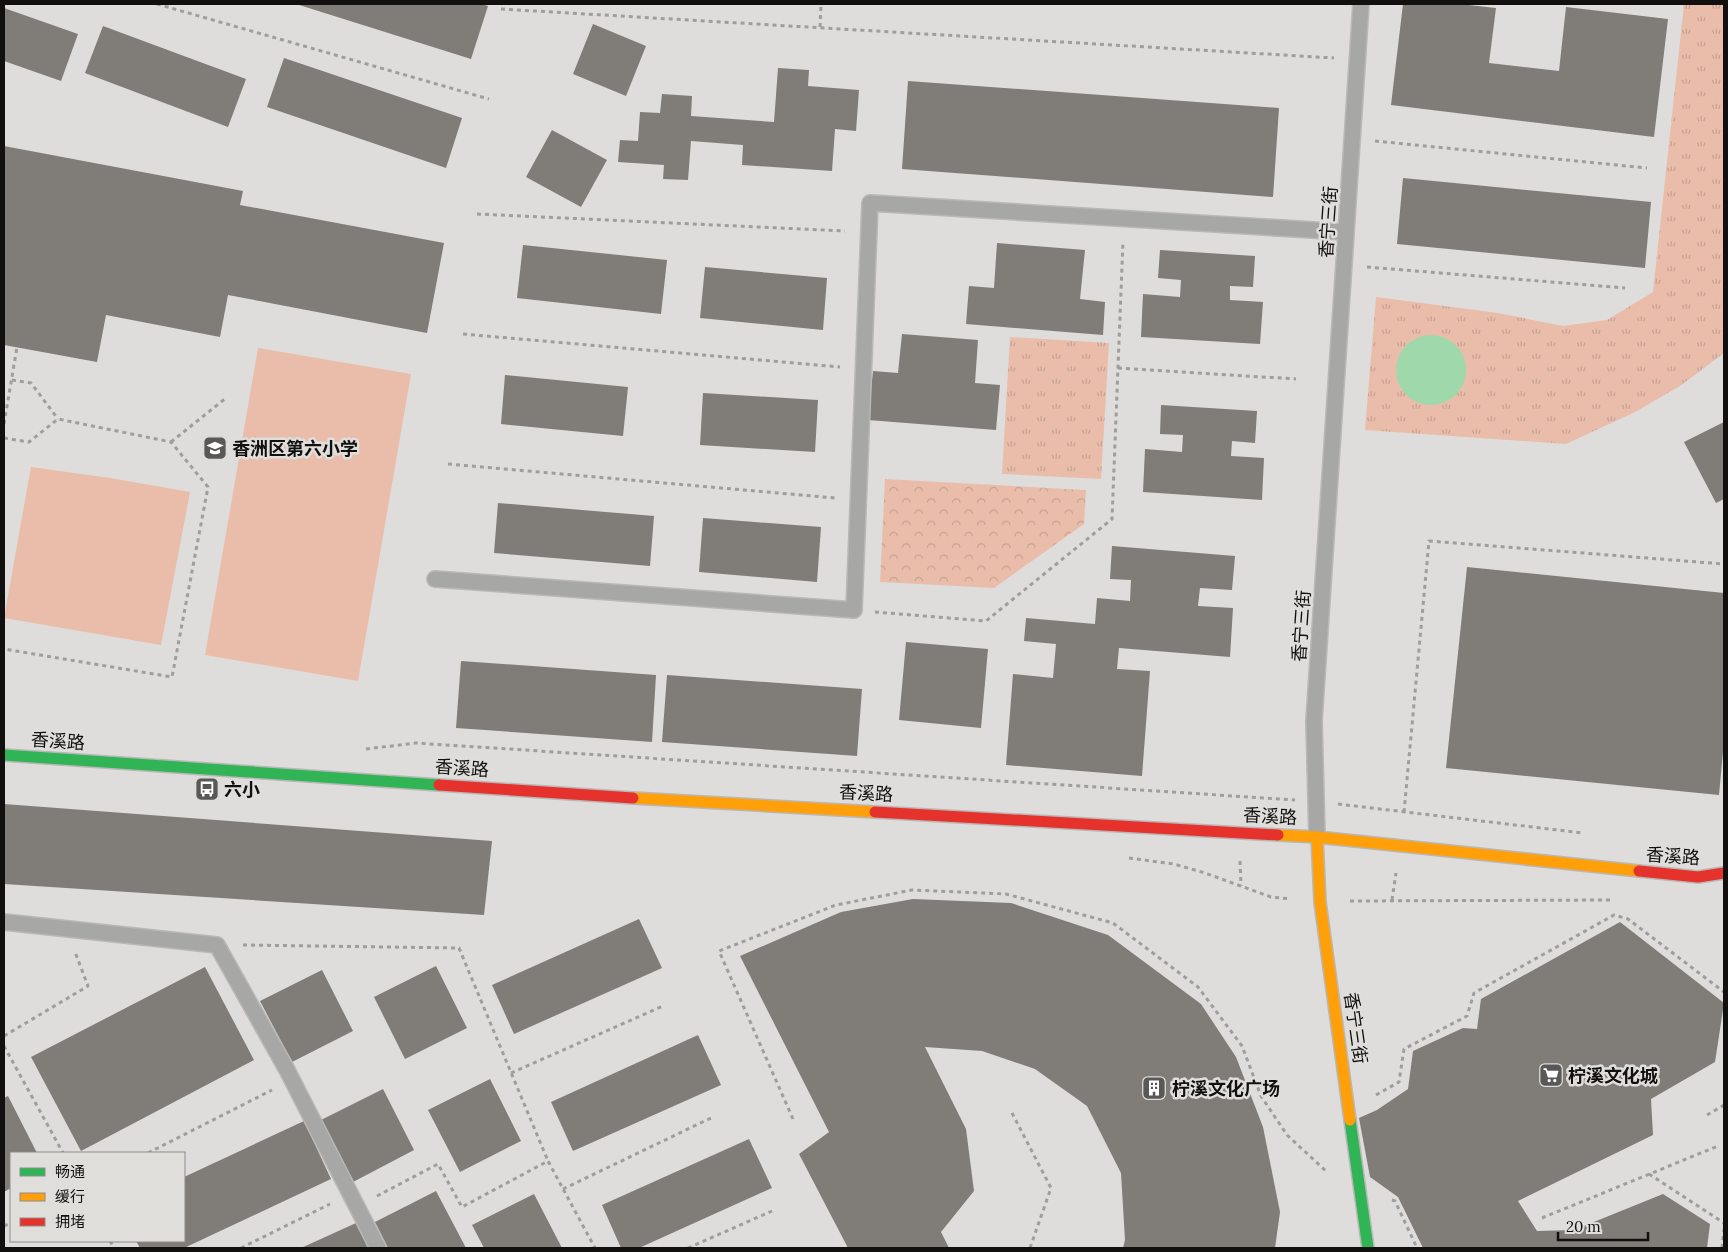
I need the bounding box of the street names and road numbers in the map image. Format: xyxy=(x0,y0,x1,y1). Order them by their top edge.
street label: 香宁三街 xyxy=(1314,185,1342,259)
street label: 香宁三街 xyxy=(1287,589,1315,663)
street label: 香溪路 xyxy=(30,728,86,754)
street label: 香溪路 xyxy=(434,755,490,781)
street label: 香溪路 xyxy=(838,780,894,806)
street label: 香溪路 xyxy=(1242,803,1298,829)
street label: 香溪路 xyxy=(1645,843,1701,869)
street label: 香宁三街 xyxy=(1340,991,1372,1065)

